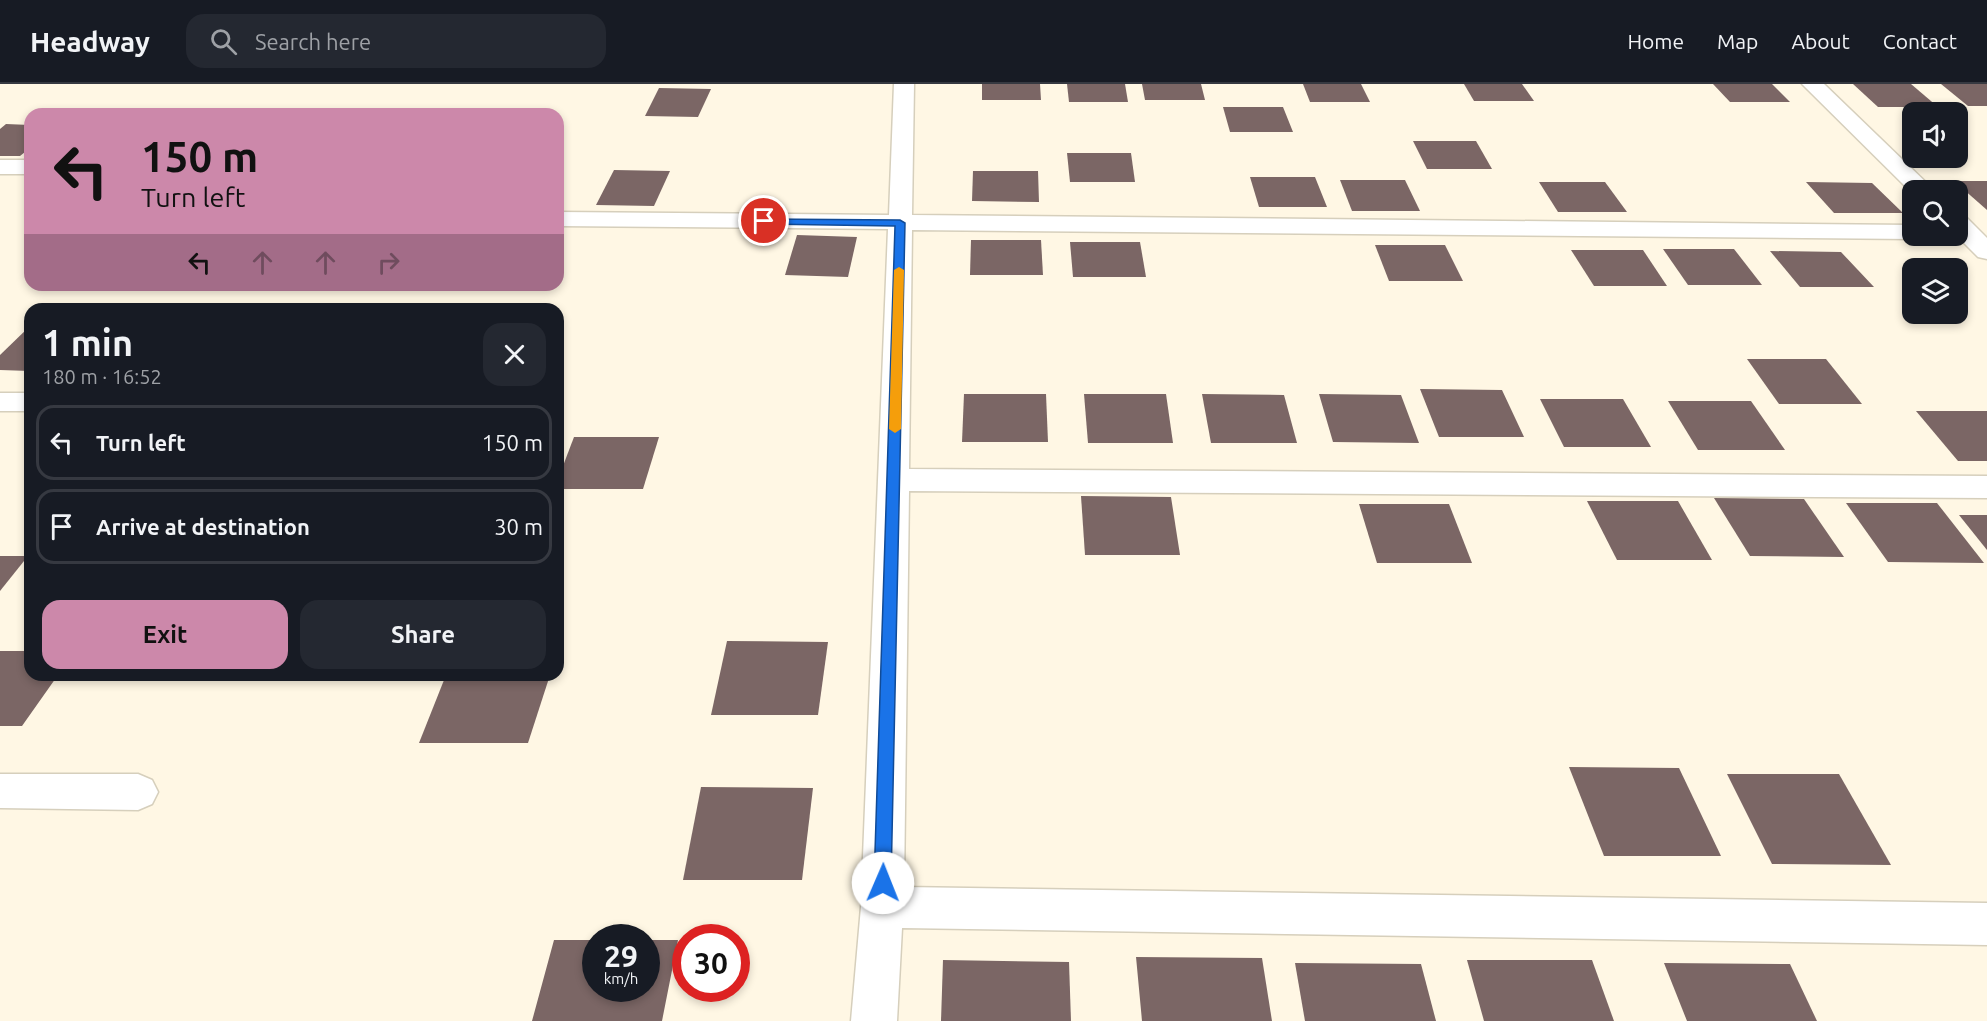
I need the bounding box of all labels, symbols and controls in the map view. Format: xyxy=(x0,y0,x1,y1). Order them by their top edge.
search box xyxy=(186,14,606,68)
icon: search xyxy=(207,25,240,58)
text: Headway xyxy=(30,26,150,57)
text: Search here xyxy=(255,29,371,54)
text: Home xyxy=(1627,29,1684,53)
text: Map xyxy=(1717,29,1758,53)
text: About xyxy=(1791,29,1850,53)
text: Contact xyxy=(1883,29,1957,53)
map controls xyxy=(1902,102,1968,324)
button: sound xyxy=(1902,102,1968,168)
icon: left xyxy=(42,132,120,210)
text: 150 m xyxy=(141,133,258,180)
button: search xyxy=(1902,180,1968,246)
text: Turn left xyxy=(141,182,245,212)
pin xyxy=(738,195,789,246)
icon: arrive xyxy=(747,204,780,237)
icon: left xyxy=(183,246,216,279)
icon: ahead xyxy=(246,246,279,279)
icon: ahead xyxy=(309,246,342,279)
icon: right xyxy=(372,246,405,279)
button: layers xyxy=(1902,258,1968,324)
text: 1 min xyxy=(42,322,133,363)
button: close xyxy=(483,323,546,386)
text: 180 m · 16:52 xyxy=(42,365,162,388)
icon: left xyxy=(45,426,78,459)
text: Turn left xyxy=(96,430,186,455)
text: 150 m xyxy=(482,430,543,455)
icon: arrive xyxy=(45,510,78,543)
text: Arrive at destination xyxy=(96,514,310,539)
text: 30 m xyxy=(494,514,543,539)
button: Exit xyxy=(42,600,288,669)
button: Share xyxy=(300,600,546,669)
position arrow xyxy=(851,851,915,915)
speed limit sign: 30 xyxy=(672,924,750,1002)
text: 29 xyxy=(604,939,638,973)
text: km/h xyxy=(604,970,638,987)

